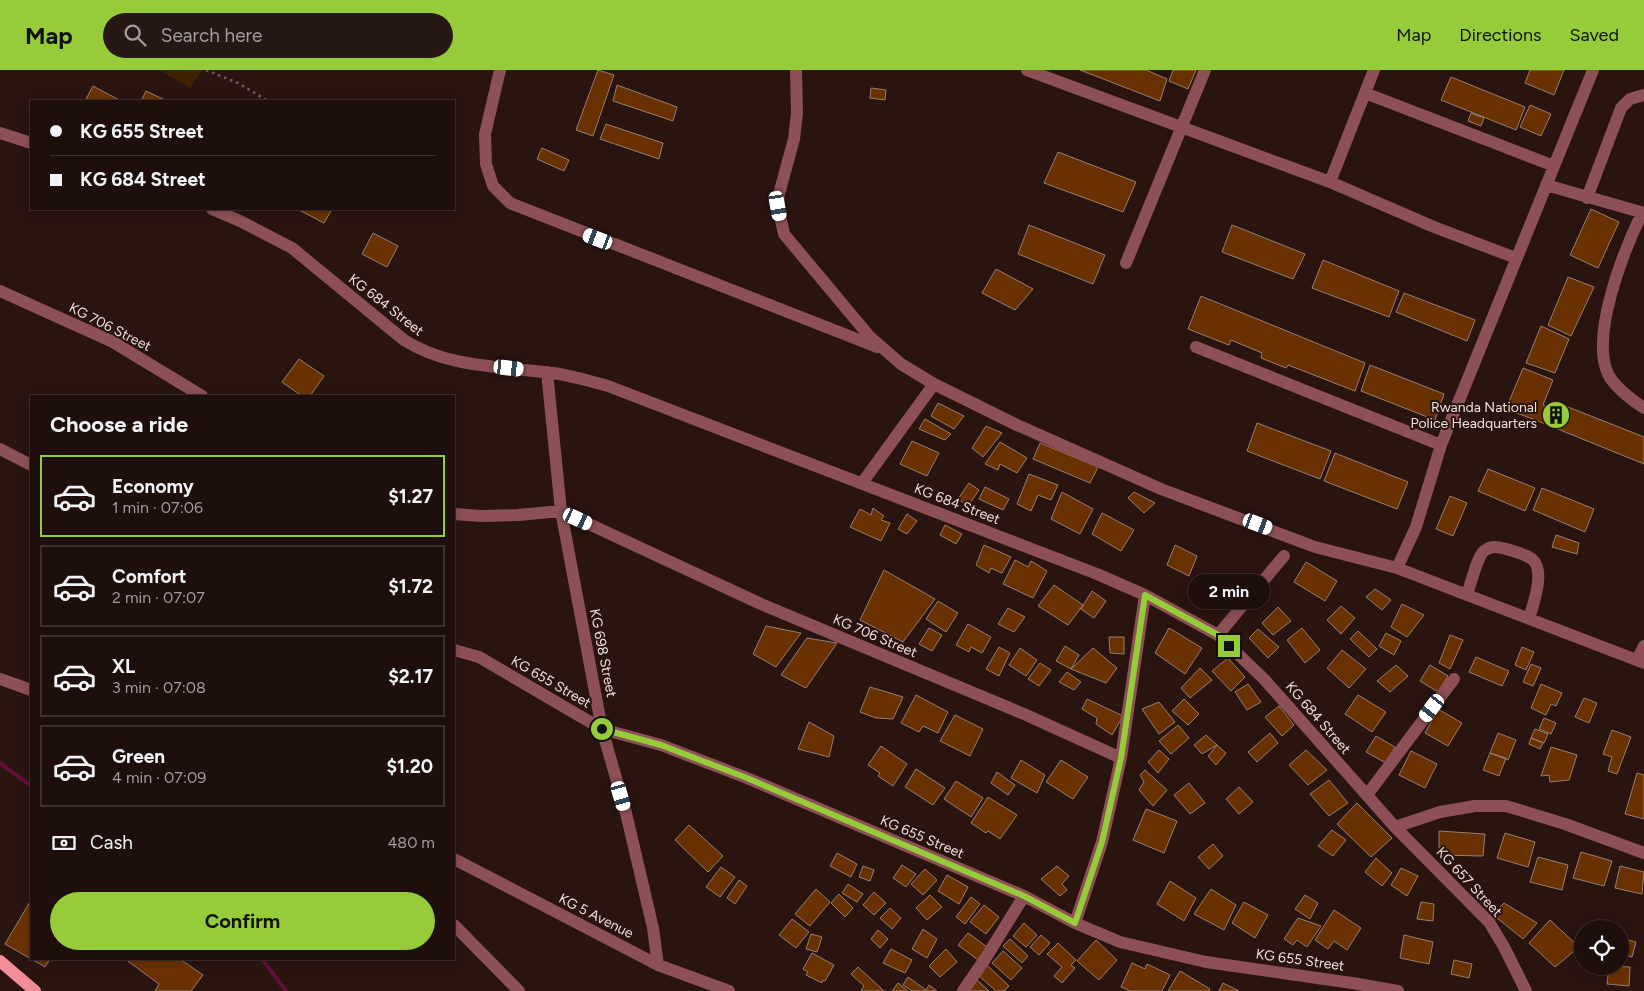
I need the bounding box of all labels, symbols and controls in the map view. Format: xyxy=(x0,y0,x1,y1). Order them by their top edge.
search box xyxy=(103,13,453,58)
text: Map xyxy=(25,21,73,50)
icon: search xyxy=(121,21,149,49)
text: Search here xyxy=(161,24,262,47)
text: Map xyxy=(1396,24,1431,46)
text: Directions xyxy=(1459,24,1541,46)
text: Saved xyxy=(1569,24,1619,46)
text: KG 655 Street xyxy=(80,120,204,143)
text: KG 684 Street xyxy=(80,168,206,191)
car xyxy=(768,190,787,222)
car xyxy=(581,227,614,251)
street label: KG 684 Street xyxy=(345,270,427,340)
street label: KG 706 Street xyxy=(66,299,154,355)
car xyxy=(493,359,524,377)
place label: Rwanda National Police Headquarters xyxy=(1410,399,1537,432)
building icon: Rwanda National Police Headquarters xyxy=(1541,400,1571,430)
text: Choose a ride xyxy=(50,411,188,438)
icon: car xyxy=(52,474,97,519)
text: Economy xyxy=(112,475,194,498)
street label: KG 684 Street xyxy=(912,480,1002,528)
text: $1.27 xyxy=(388,485,433,508)
text: 1 min · 07:06 xyxy=(112,498,203,517)
car xyxy=(561,506,594,532)
car xyxy=(1241,512,1274,536)
icon: car xyxy=(52,564,97,609)
text: Comfort xyxy=(112,565,187,588)
callout: 2 min xyxy=(1188,574,1270,608)
text: $1.72 xyxy=(388,575,433,598)
text: 2 min xyxy=(1209,582,1249,601)
text: 2 min · 07:07 xyxy=(112,588,205,607)
street label: KG 698 Street xyxy=(586,607,620,699)
street label: KG 706 Street xyxy=(830,611,920,661)
route end xyxy=(1218,635,1240,657)
street label: KG 655 Street xyxy=(508,652,594,712)
icon: car xyxy=(52,654,97,699)
text: XL xyxy=(112,655,135,678)
text: $2.17 xyxy=(388,665,433,688)
text: 3 min · 07:08 xyxy=(112,678,206,697)
street label: KG 684 Street xyxy=(1282,678,1354,758)
car xyxy=(1416,692,1447,724)
route start xyxy=(591,718,613,740)
icon: car xyxy=(52,744,97,789)
text: Green xyxy=(112,745,165,768)
text: $1.20 xyxy=(386,755,433,778)
text: 4 min · 07:09 xyxy=(112,768,206,787)
car xyxy=(609,780,632,812)
street label: KG 655 Street xyxy=(878,812,966,862)
icon: cash xyxy=(50,829,78,857)
text: Cash xyxy=(90,831,133,854)
text: 480 m xyxy=(387,833,435,852)
street label: KG 657 Street xyxy=(1433,844,1505,920)
street label: KG 5 Avenue xyxy=(556,890,636,942)
button: Confirm xyxy=(50,892,435,950)
map controls xyxy=(1574,920,1629,975)
button: locate xyxy=(1574,920,1629,975)
street label: KG 655 Street xyxy=(1255,945,1345,975)

